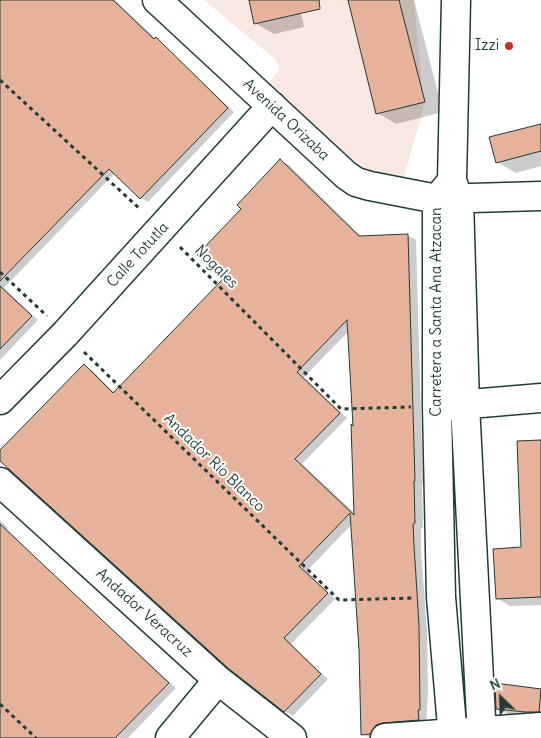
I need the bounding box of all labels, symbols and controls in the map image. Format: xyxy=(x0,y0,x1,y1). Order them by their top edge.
place label: Izzi xyxy=(475,37,499,55)
marker: Izzi xyxy=(503,40,515,52)
street label: Avenida Orizaba xyxy=(239,75,333,165)
street label: Carretera a Santa Ana Atzacan xyxy=(428,207,446,417)
street label: Calle Totutla xyxy=(103,219,173,291)
street label: Nogales xyxy=(191,242,241,292)
street label: Andador Río Blanco xyxy=(160,410,268,516)
street label: Andador Veracruz xyxy=(92,565,196,661)
north arrow xyxy=(476,673,526,723)
text: N xyxy=(487,674,503,694)

